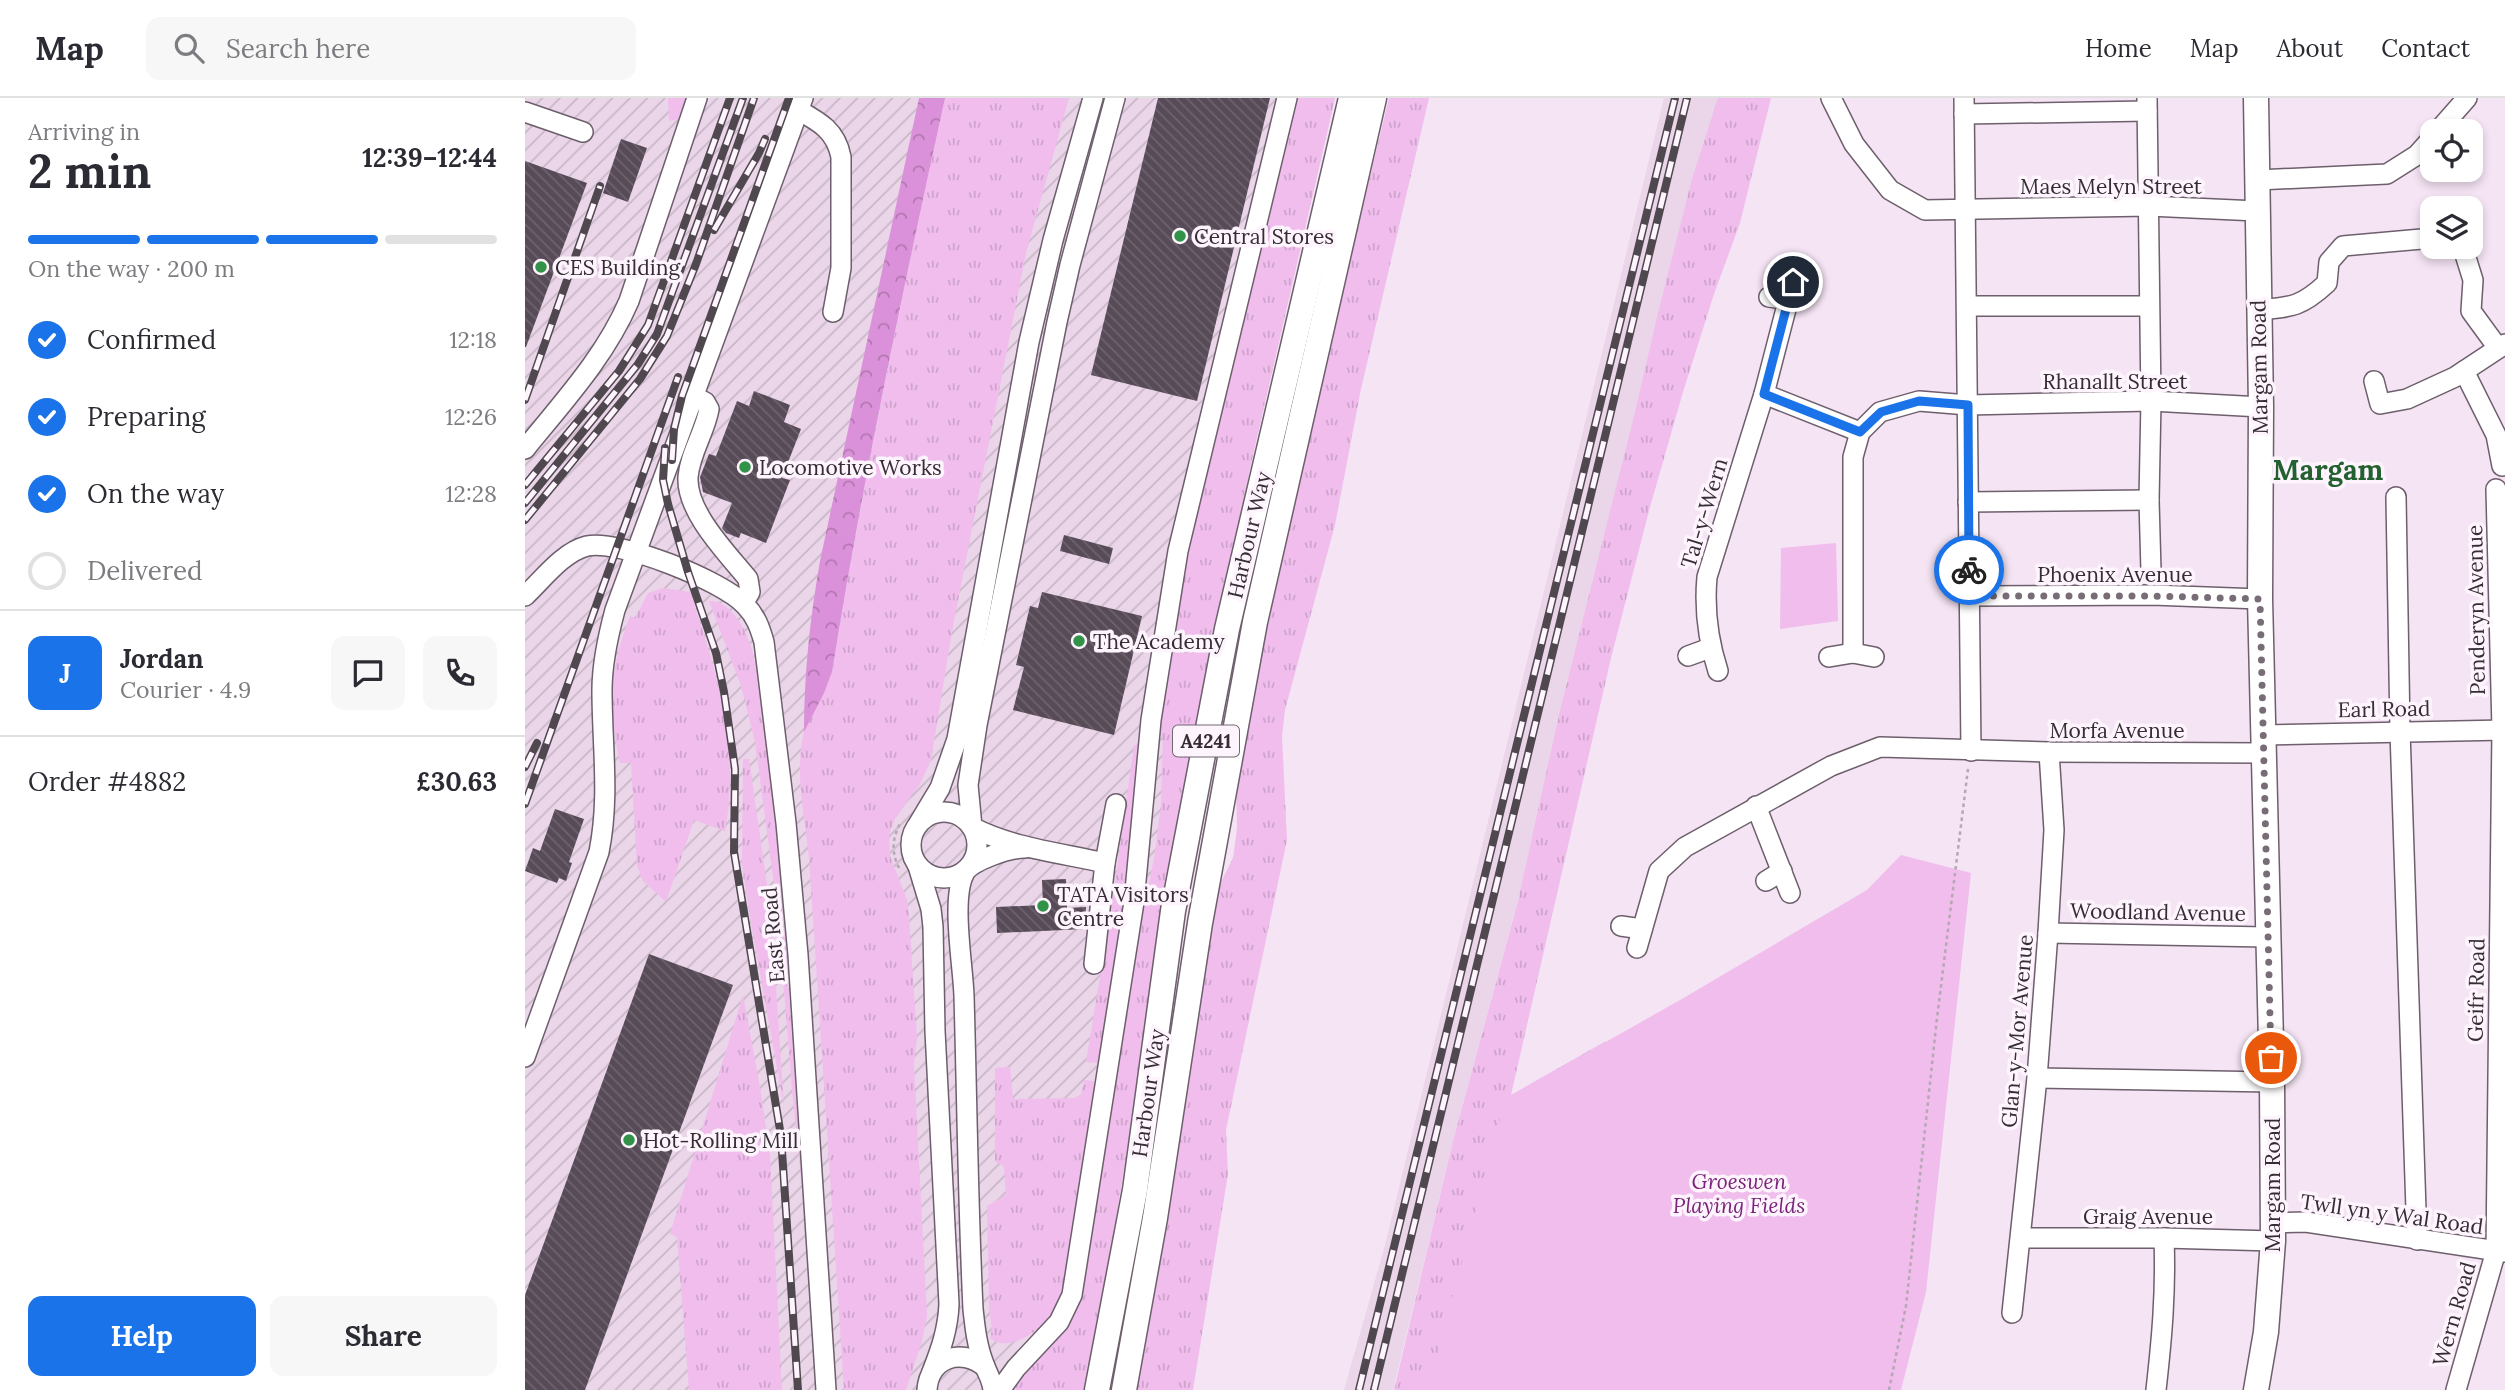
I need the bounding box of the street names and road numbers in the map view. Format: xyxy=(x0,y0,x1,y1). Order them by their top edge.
street label: Maes Melyn Street xyxy=(2020,173,2203,200)
street label: Margam Road xyxy=(2244,299,2274,435)
street label: Rhanallt Street xyxy=(2043,368,2188,395)
street label: Tal-y-Wern xyxy=(1674,455,1734,571)
street label: Harbour Way xyxy=(1221,469,1277,601)
street label: Penderyn Avenue xyxy=(2461,524,2491,696)
street label: Phoenix Avenue xyxy=(2037,561,2193,588)
street label: Earl Road xyxy=(2337,695,2431,723)
street label: Morfa Avenue xyxy=(2049,717,2185,744)
road number: A4241 xyxy=(1173,726,1239,756)
street label: East Road xyxy=(755,886,791,984)
street label: Woodland Avenue xyxy=(2070,897,2246,927)
street label: Glan-y-Mor Avenue xyxy=(1995,933,2039,1129)
street label: Geifr Road xyxy=(2462,938,2490,1042)
street label: Harbour Way xyxy=(1126,1027,1170,1159)
street label: Margam Road xyxy=(2259,1118,2286,1252)
street label: Twll yn y Wal Road xyxy=(2299,1188,2485,1240)
street label: Graig Avenue xyxy=(2083,1203,2213,1230)
street label: Wern Road xyxy=(2426,1259,2482,1369)

